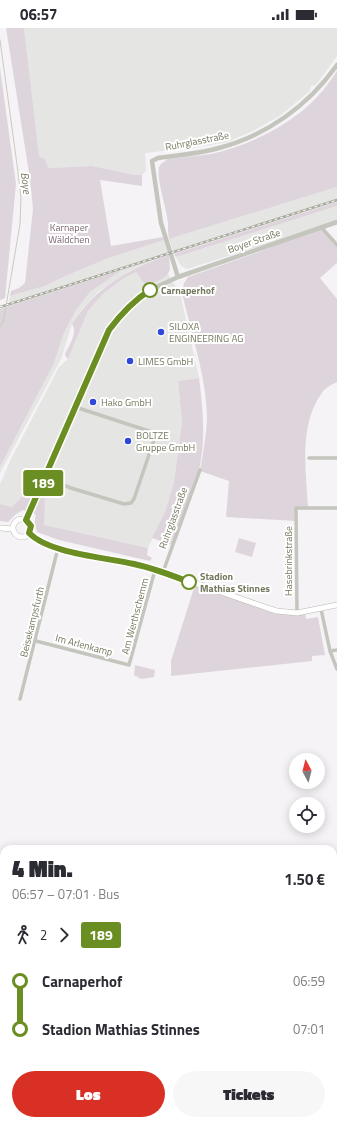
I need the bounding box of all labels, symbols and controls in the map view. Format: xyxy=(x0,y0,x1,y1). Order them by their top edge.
text: 06:57 xyxy=(20,3,57,26)
street label: Ruhrglasstraße xyxy=(164,127,230,155)
water label: Boye xyxy=(17,171,35,196)
park label: Karnaper Wäldchen xyxy=(48,220,90,247)
street label: Boyer Straße xyxy=(226,225,282,257)
marker: Carnaperhof xyxy=(142,282,158,298)
place label: Carnaperhof xyxy=(161,283,215,298)
place label: SILOXA ENGINEERING AG xyxy=(169,319,243,346)
marker: SILOXA ENGINEERING AG xyxy=(156,327,166,337)
place label: LIMES GmbH xyxy=(138,354,193,369)
marker: LIMES GmbH xyxy=(125,356,135,366)
place label: Hako GmbH xyxy=(101,395,151,410)
marker: Hako GmbH xyxy=(88,397,98,407)
place label: BOLTZE Gruppe GmbH xyxy=(136,428,195,455)
marker: BOLTZE Gruppe GmbH xyxy=(123,436,133,446)
line badge: 189 xyxy=(20,470,66,496)
text: 189 xyxy=(31,472,55,493)
street label: Ruhrglasstraße xyxy=(155,485,191,551)
street label: Hasebrinkstraße xyxy=(281,526,296,596)
place label: Stadion Mathias Stinnes xyxy=(200,569,270,596)
marker: Stadion Mathias Stinnes xyxy=(181,574,197,590)
street label: Am Werthschemm xyxy=(118,576,152,656)
street label: Beisekampsfurth xyxy=(16,585,48,659)
street label: Im Arlenkamp xyxy=(54,630,114,660)
north arrow xyxy=(289,753,325,789)
map controls xyxy=(289,753,325,833)
button: locate xyxy=(289,797,325,833)
text: 4 Min. xyxy=(12,852,73,886)
text: 1.50 € xyxy=(284,868,325,891)
text: 06:57 – 07:01 · Bus xyxy=(12,884,119,904)
icon: walk xyxy=(12,924,34,946)
icon: forward xyxy=(53,924,75,946)
text: 189 xyxy=(89,924,113,945)
text: 2 xyxy=(40,925,47,945)
text: Carnaperhof xyxy=(42,970,122,993)
text: 06:59 xyxy=(293,971,325,991)
text: Stadion Mathias Stinnes xyxy=(42,1018,200,1041)
text: 07:01 xyxy=(293,1019,325,1039)
button: Los xyxy=(12,1071,165,1117)
button: Tickets xyxy=(173,1071,325,1117)

